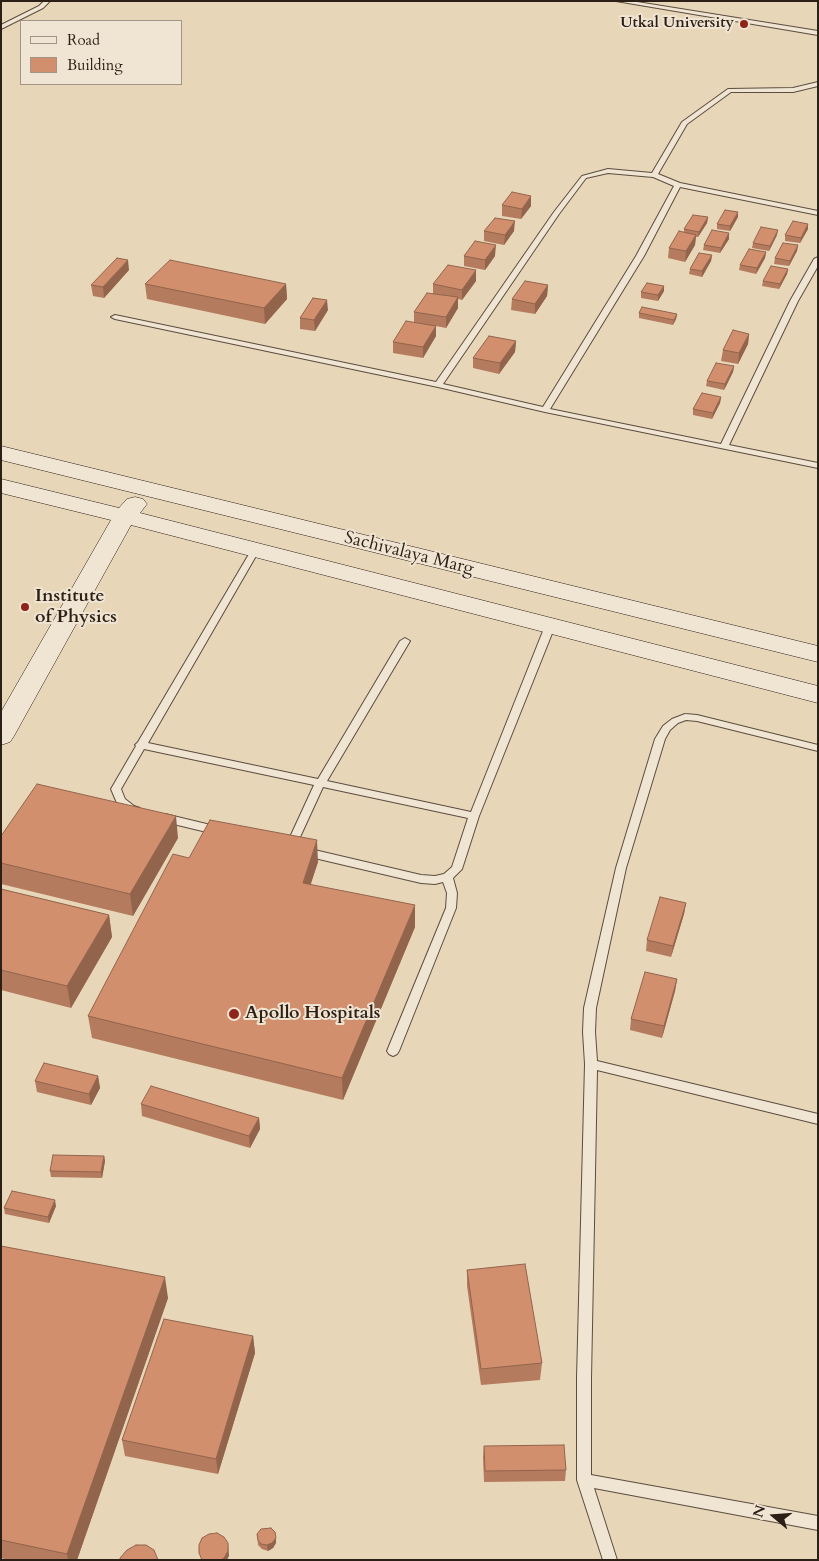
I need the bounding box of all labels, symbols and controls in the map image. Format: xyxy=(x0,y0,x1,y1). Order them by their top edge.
place label: Utkal University xyxy=(620,15,734,33)
marker: Utkal University xyxy=(738,18,750,30)
legend xyxy=(20,20,182,85)
text: Road xyxy=(67,30,100,50)
text: Building xyxy=(67,55,123,75)
street label: Sachivalaya Marg xyxy=(342,527,476,581)
place label: Institute of Physics xyxy=(35,586,117,628)
marker: Institute of Physics xyxy=(19,601,31,613)
place label: Apollo Hospitals xyxy=(245,1003,381,1025)
marker: Apollo Hospitals xyxy=(227,1007,241,1021)
north arrow xyxy=(749,1491,799,1541)
text: N xyxy=(748,1502,770,1520)

